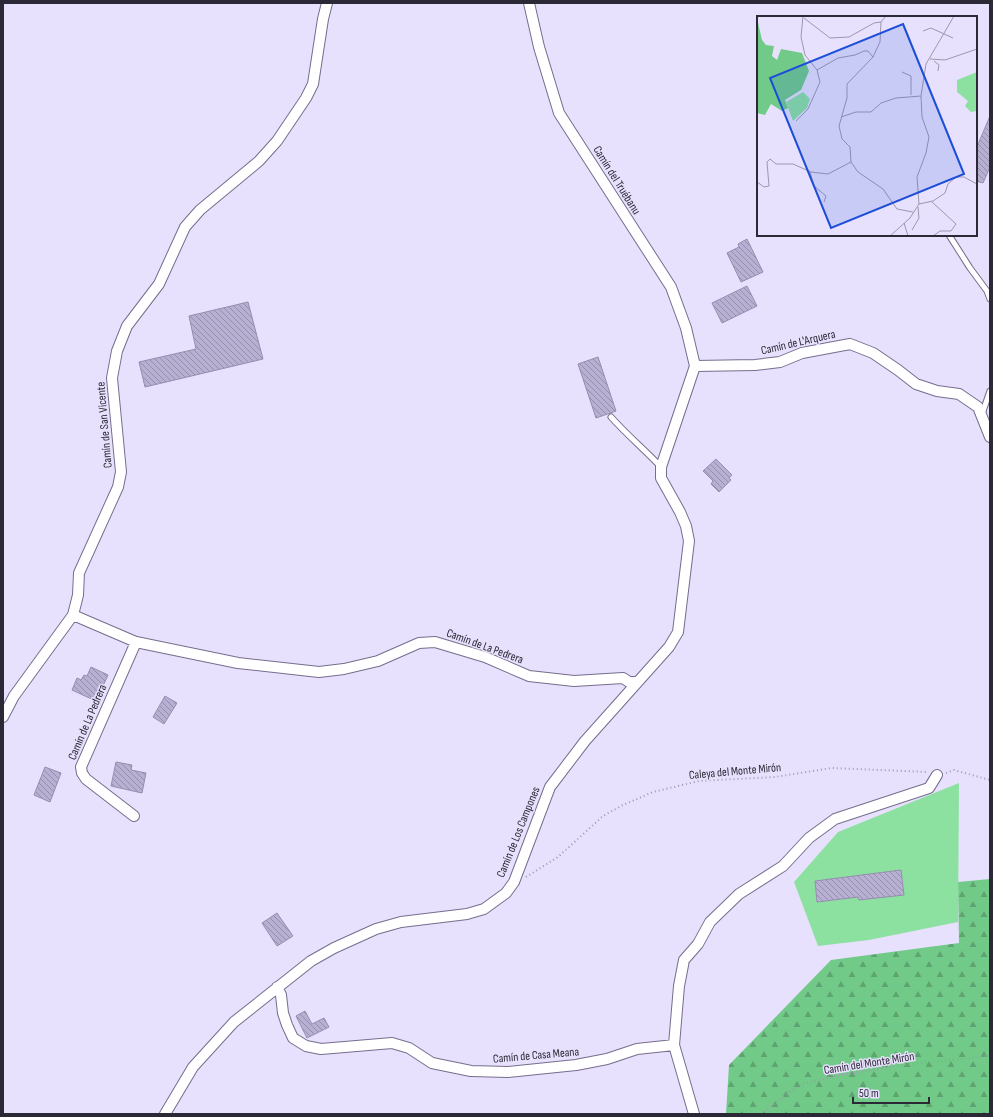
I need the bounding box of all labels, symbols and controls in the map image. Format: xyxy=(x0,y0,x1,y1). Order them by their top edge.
inset map xyxy=(757,16,977,236)
street label: Camín del Truébanu xyxy=(589,143,644,217)
street label: Camín de L'Arquera xyxy=(759,327,837,358)
street label: Camín de San Vicente xyxy=(93,381,116,469)
street label: Camín de La Pedrera xyxy=(444,626,526,667)
street label: Camín de La Pedrera xyxy=(65,682,110,762)
street label: Caleya del Monte Mirón xyxy=(688,760,782,783)
street label: Camín de Los Campones xyxy=(493,785,544,880)
street label: Camín de Casa Meana xyxy=(492,1044,580,1067)
street label: Camín del Monte Mirón xyxy=(823,1049,915,1078)
scale bar xyxy=(853,1079,929,1105)
text: 50 m xyxy=(859,1086,879,1101)

